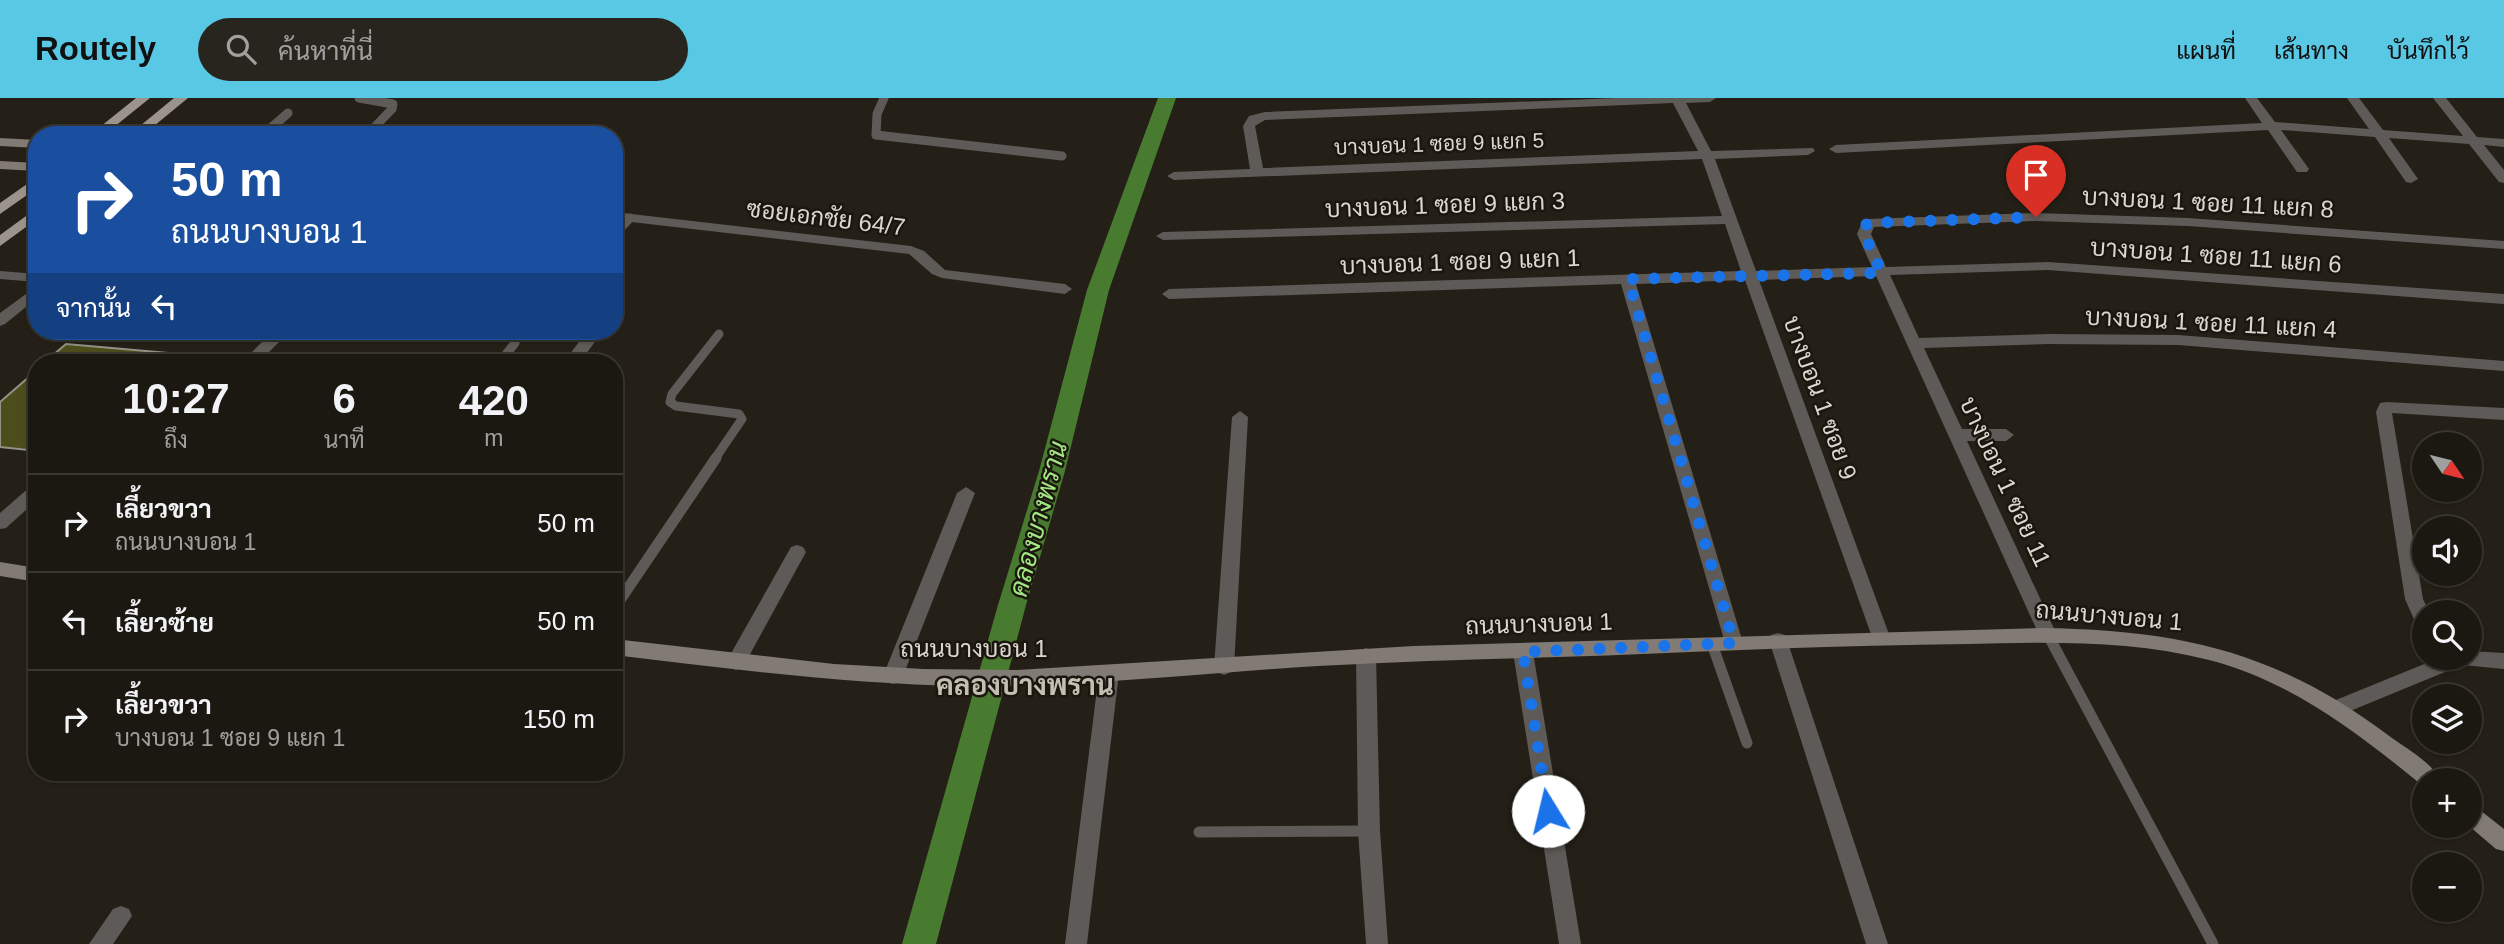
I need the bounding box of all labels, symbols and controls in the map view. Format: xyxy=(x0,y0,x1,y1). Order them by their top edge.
search box xyxy=(198,18,688,81)
text: Routely xyxy=(35,30,156,67)
icon: search xyxy=(222,30,260,68)
text: ค้นหาที่นี่ xyxy=(278,36,373,66)
text: แผนที่ xyxy=(2176,37,2236,64)
text: เส้นทาง xyxy=(2274,37,2349,64)
text: บันทึกไว้ xyxy=(2387,37,2469,64)
street label: บางบอน 1 ซอย 9 แยก 5 xyxy=(1334,128,1544,159)
pin xyxy=(2006,145,2066,217)
text: 50 m xyxy=(171,152,283,206)
icon: right xyxy=(56,154,147,245)
icon: arrive xyxy=(2017,156,2055,194)
street label: บางบอน 1 ซอย 11 แยก 8 xyxy=(2082,182,2334,223)
street label: บางบอน 1 ซอย 9 แยก 3 xyxy=(1324,187,1566,222)
street label: ซอยเอกชัย 64/7 xyxy=(745,194,907,241)
text: ถนนบางบอน 1 xyxy=(171,214,368,250)
street label: บางบอน 1 ซอย 11 แยก 6 xyxy=(2089,233,2343,278)
street label: บางบอน 1 ซอย 9 แยก 1 xyxy=(1339,244,1581,279)
icon: left xyxy=(145,287,183,325)
text: จากนั้น xyxy=(56,293,131,323)
street label: บางบอน 1 ซอย 11 แยก 4 xyxy=(2085,302,2337,343)
street label: บางบอน 1 ซอย 9 xyxy=(1778,312,1863,483)
text: 10:27 xyxy=(122,375,230,422)
text: 6 xyxy=(332,375,356,422)
text: 420 xyxy=(459,377,529,424)
street label: บางบอน 1 ซอย 11 xyxy=(1954,393,2057,571)
text: m xyxy=(484,425,503,451)
text: ถึง xyxy=(164,427,188,453)
text: นาที xyxy=(324,427,365,453)
north arrow xyxy=(2412,432,2482,502)
map controls xyxy=(2412,432,2482,922)
water label: คลองบางพราน xyxy=(1003,438,1073,600)
text: เลี้ยวขวา xyxy=(115,494,212,524)
icon: right xyxy=(56,504,94,542)
text: 50 m xyxy=(537,508,595,538)
button: sound xyxy=(2412,516,2482,586)
text: ถนนบางบอน 1 xyxy=(115,529,256,555)
street label: ถนนบางบอน 1 xyxy=(2034,596,2184,635)
button: search xyxy=(2412,600,2482,670)
icon: left xyxy=(56,602,94,640)
text: 50 m xyxy=(537,606,595,636)
street label: ถนนบางบอน 1 xyxy=(1465,607,1613,640)
text: เลี้ยวซ้าย xyxy=(115,608,214,638)
street label: ถนนบางบอน 1 xyxy=(900,635,1048,662)
district label: คลองบางพราน xyxy=(936,670,1114,701)
button: layers xyxy=(2412,684,2482,754)
text: เลี้ยวขวา xyxy=(115,690,212,720)
icon: right xyxy=(56,700,94,738)
text: 150 m xyxy=(523,704,595,734)
text: บางบอน 1 ซอย 9 แยก 1 xyxy=(115,725,345,751)
button: + xyxy=(2412,768,2482,838)
position arrow xyxy=(1511,774,1585,848)
button: − xyxy=(2412,852,2482,922)

